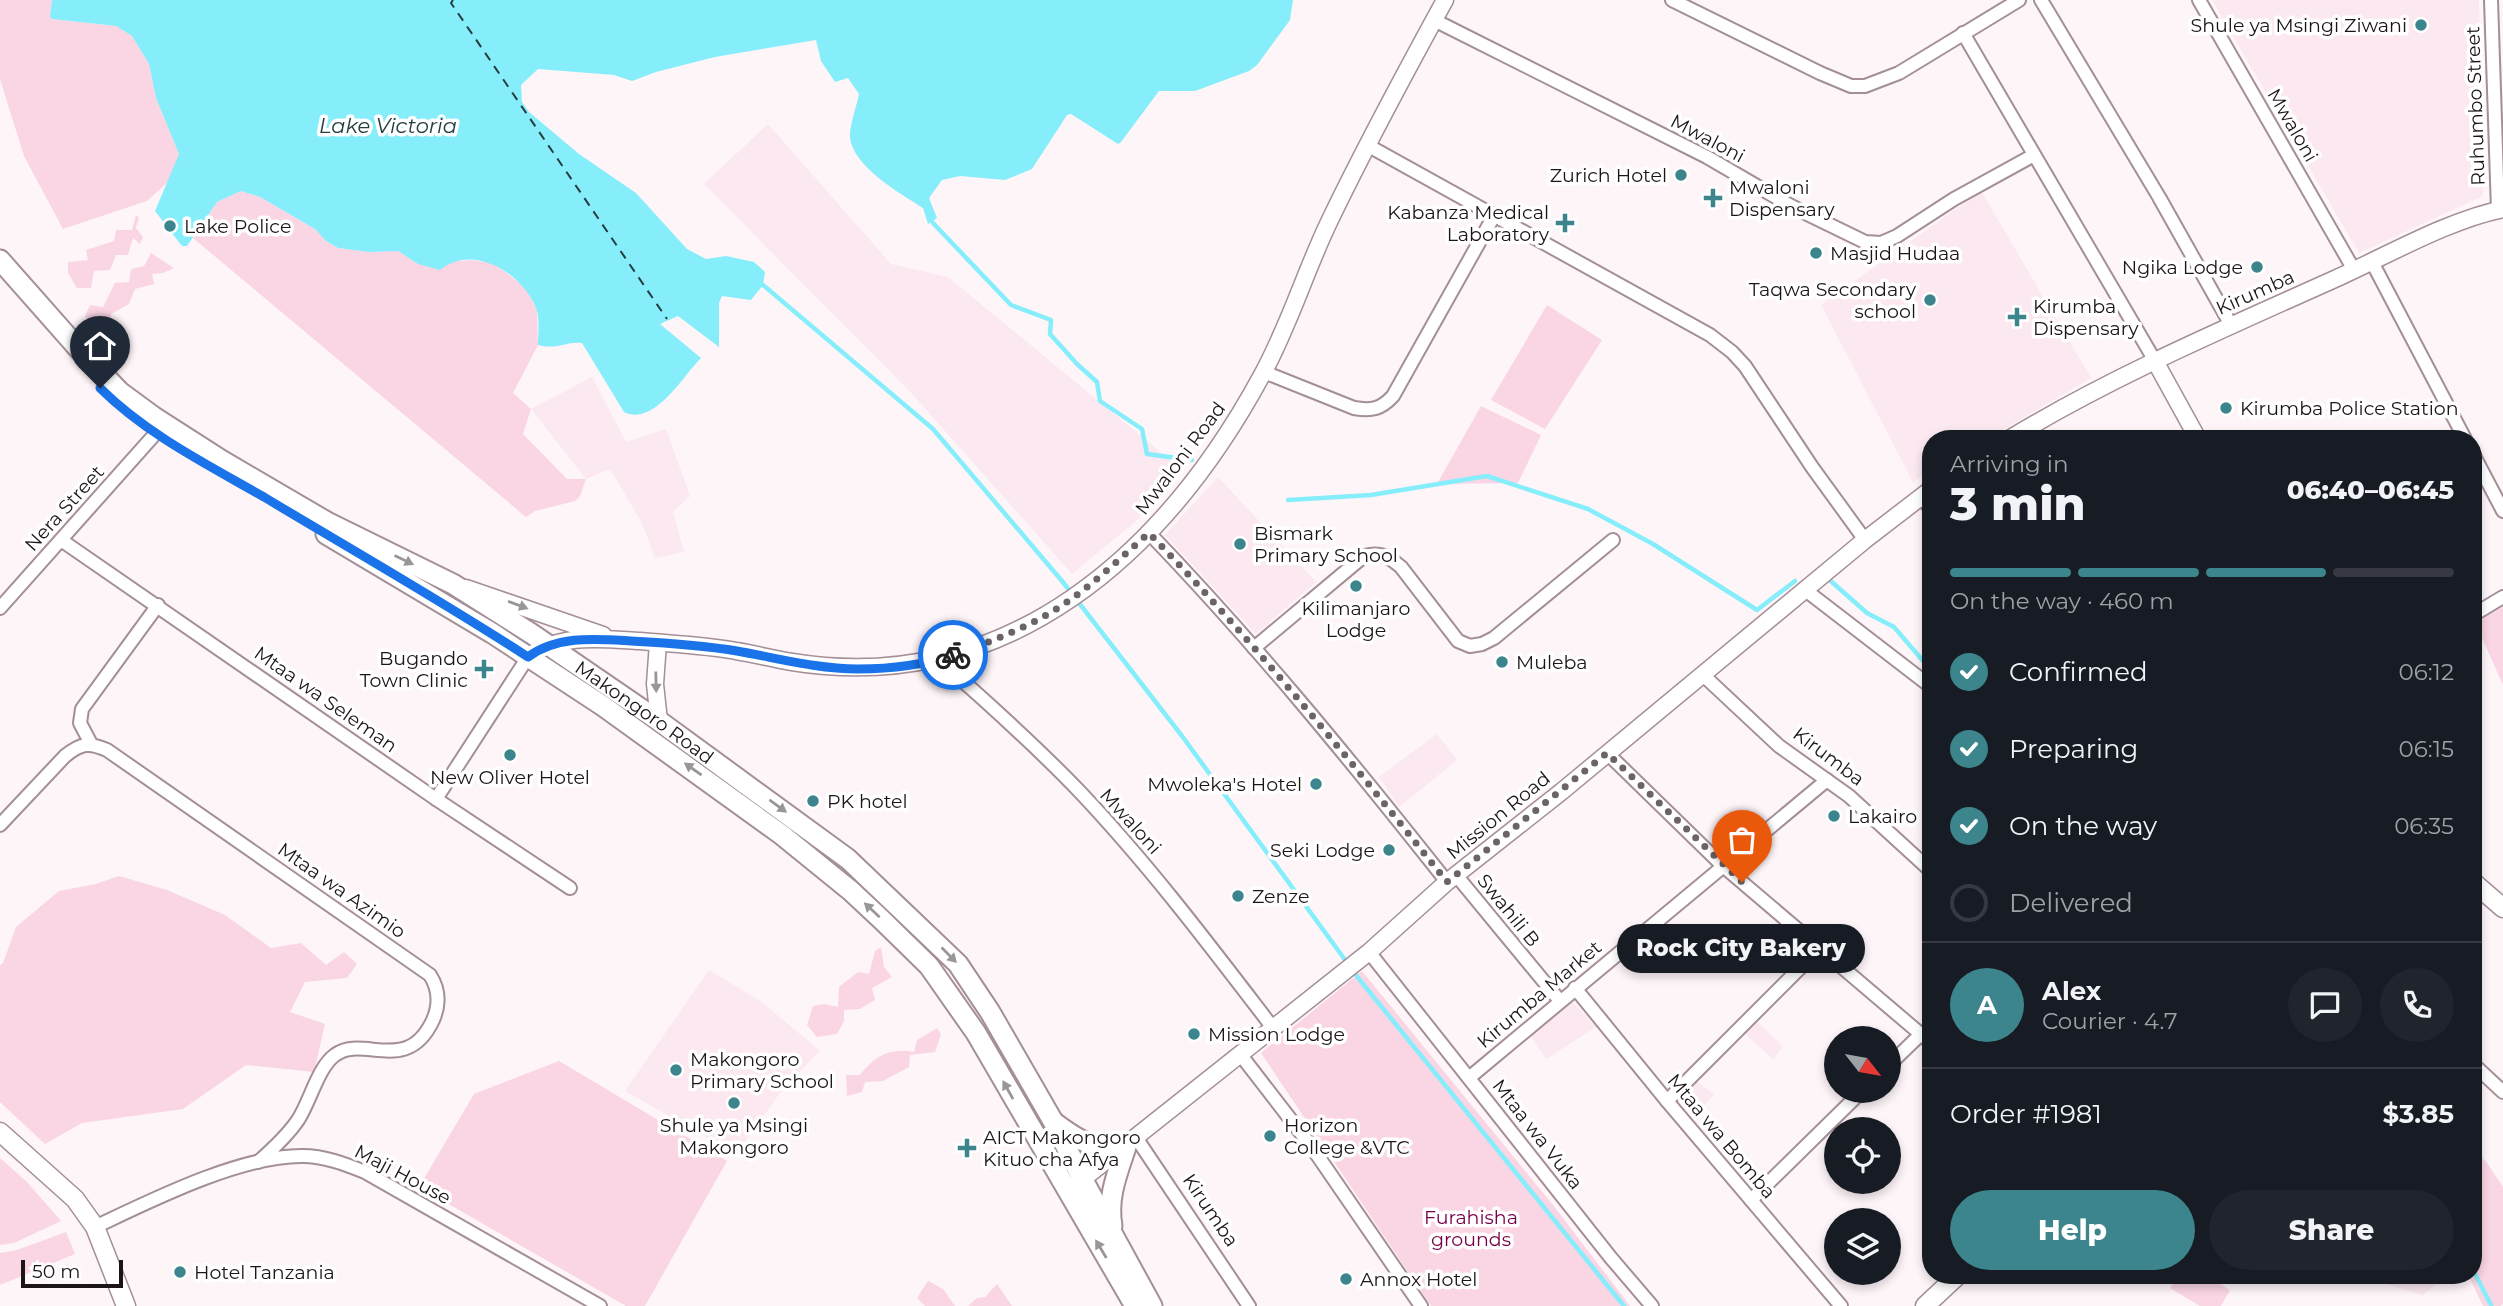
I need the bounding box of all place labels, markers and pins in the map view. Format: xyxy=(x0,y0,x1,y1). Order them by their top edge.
place label: Shule ya Msingi Ziwani xyxy=(2191,14,2407,37)
marker: Shule ya Msingi Ziwani xyxy=(2413,17,2429,33)
place label: Zurich Hotel xyxy=(1550,164,1667,187)
marker: Zurich Hotel xyxy=(1673,167,1689,183)
place label: Mwaloni Dispensary xyxy=(1729,176,1835,221)
marker: Mwaloni Dispensary xyxy=(1703,188,1723,208)
place label: Kabanza Medical Laboratory xyxy=(1387,201,1550,246)
marker: Kabanza Medical Laboratory xyxy=(1555,213,1575,233)
place label: Lake Police xyxy=(184,215,291,238)
marker: Lake Police xyxy=(162,218,178,234)
place label: Masjid Hudaa xyxy=(1830,242,1960,265)
marker: Masjid Hudaa xyxy=(1808,245,1824,261)
place label: Ngika Lodge xyxy=(2122,256,2243,279)
marker: Ngika Lodge xyxy=(2249,259,2265,275)
place label: Taqwa Secondary school xyxy=(1749,278,1917,323)
marker: Taqwa Secondary school xyxy=(1922,292,1938,308)
place label: Kirumba Dispensary xyxy=(2033,295,2139,340)
marker: Kirumba Dispensary xyxy=(2007,307,2027,327)
pin xyxy=(70,316,130,388)
place label: Kirumba Police Station xyxy=(2240,397,2459,420)
marker: Kirumba Police Station xyxy=(2218,400,2234,416)
place label: Bismark Primary School xyxy=(1254,522,1398,567)
marker: Bismark Primary School xyxy=(1232,536,1248,552)
marker: Kilimanjaro Lodge xyxy=(1348,578,1364,594)
place label: Kilimanjaro Lodge xyxy=(1302,597,1410,642)
place label: Bugando Town Clinic xyxy=(360,647,468,692)
place label: Muleba xyxy=(1516,651,1588,674)
marker: Muleba xyxy=(1494,654,1510,670)
marker: Bugando Town Clinic xyxy=(474,659,494,679)
marker: New Oliver Hotel xyxy=(502,747,518,763)
place label: New Oliver Hotel xyxy=(430,766,590,789)
place label: Mwoleka's Hotel xyxy=(1147,773,1302,796)
marker: Mwoleka's Hotel xyxy=(1308,776,1324,792)
place label: PK hotel xyxy=(827,790,908,813)
marker: PK hotel xyxy=(805,793,821,809)
place label: Lakairo xyxy=(1848,805,1917,828)
marker: Lakairo xyxy=(1826,808,1842,824)
pin xyxy=(1712,810,1772,882)
place label: Seki Lodge xyxy=(1270,839,1375,862)
marker: Seki Lodge xyxy=(1381,842,1397,858)
place label: Zenze xyxy=(1252,885,1309,908)
marker: Zenze xyxy=(1230,888,1246,904)
callout: Rock City Bakery xyxy=(1618,924,1866,973)
place label: Mission Lodge xyxy=(1208,1023,1345,1046)
marker: Mission Lodge xyxy=(1186,1026,1202,1042)
place label: Makongoro Primary School xyxy=(690,1048,834,1093)
marker: Makongoro Primary School xyxy=(668,1062,684,1078)
marker: Shule ya Msingi Makongoro xyxy=(726,1095,742,1111)
place label: Shule ya Msingi Makongoro xyxy=(660,1114,808,1159)
place label: Horizon College &VTC xyxy=(1284,1114,1410,1159)
place label: AICT Makongoro Kituo cha Afya xyxy=(983,1126,1141,1171)
marker: Horizon College &VTC xyxy=(1262,1128,1278,1144)
marker: AICT Makongoro Kituo cha Afya xyxy=(957,1138,977,1158)
place label: Hotel Tanzania xyxy=(194,1261,335,1284)
marker: Hotel Tanzania xyxy=(172,1264,188,1280)
place label: Annox Hotel xyxy=(1360,1268,1477,1291)
marker: Annox Hotel xyxy=(1338,1271,1354,1287)

